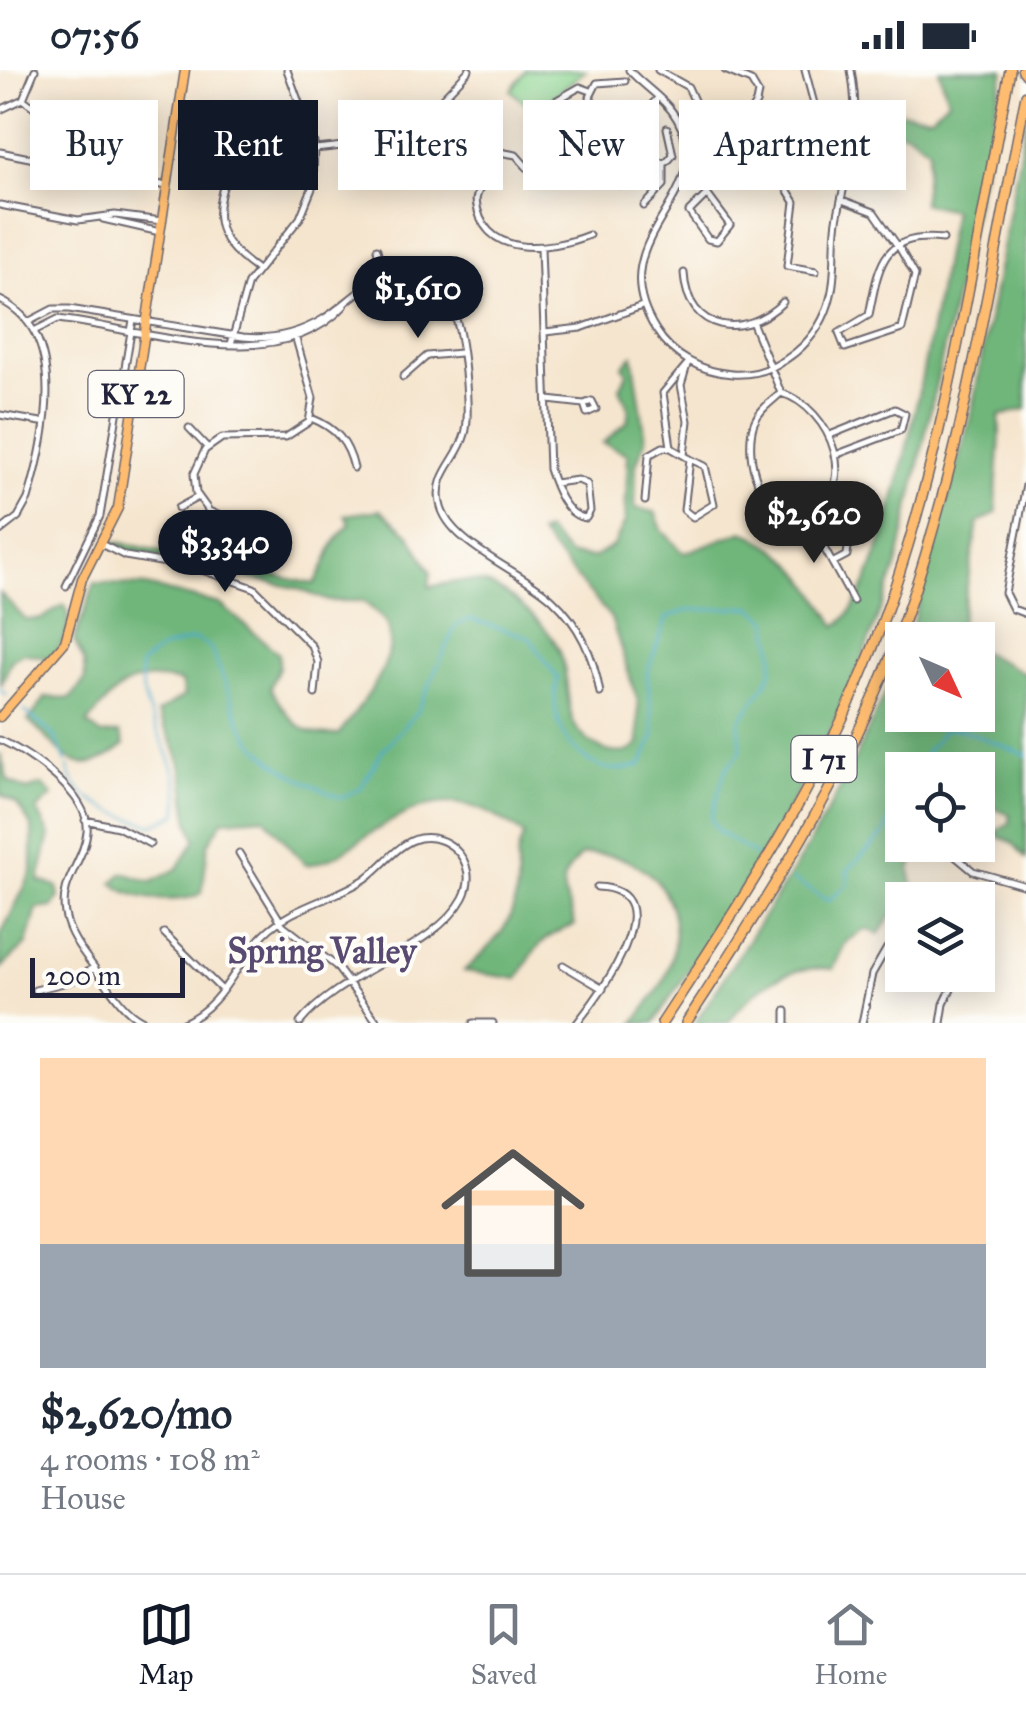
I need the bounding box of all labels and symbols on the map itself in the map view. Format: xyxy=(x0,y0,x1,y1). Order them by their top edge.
pin: $1,610 xyxy=(337,256,499,341)
road number: KY 22 xyxy=(88,371,184,417)
pin: $2,620 xyxy=(733,481,895,566)
pin: $3,340 xyxy=(144,510,306,595)
north arrow xyxy=(885,622,995,732)
road number: I 71 xyxy=(792,736,856,782)
district label: Spring Valley xyxy=(227,930,418,973)
scale bar xyxy=(30,953,185,998)

